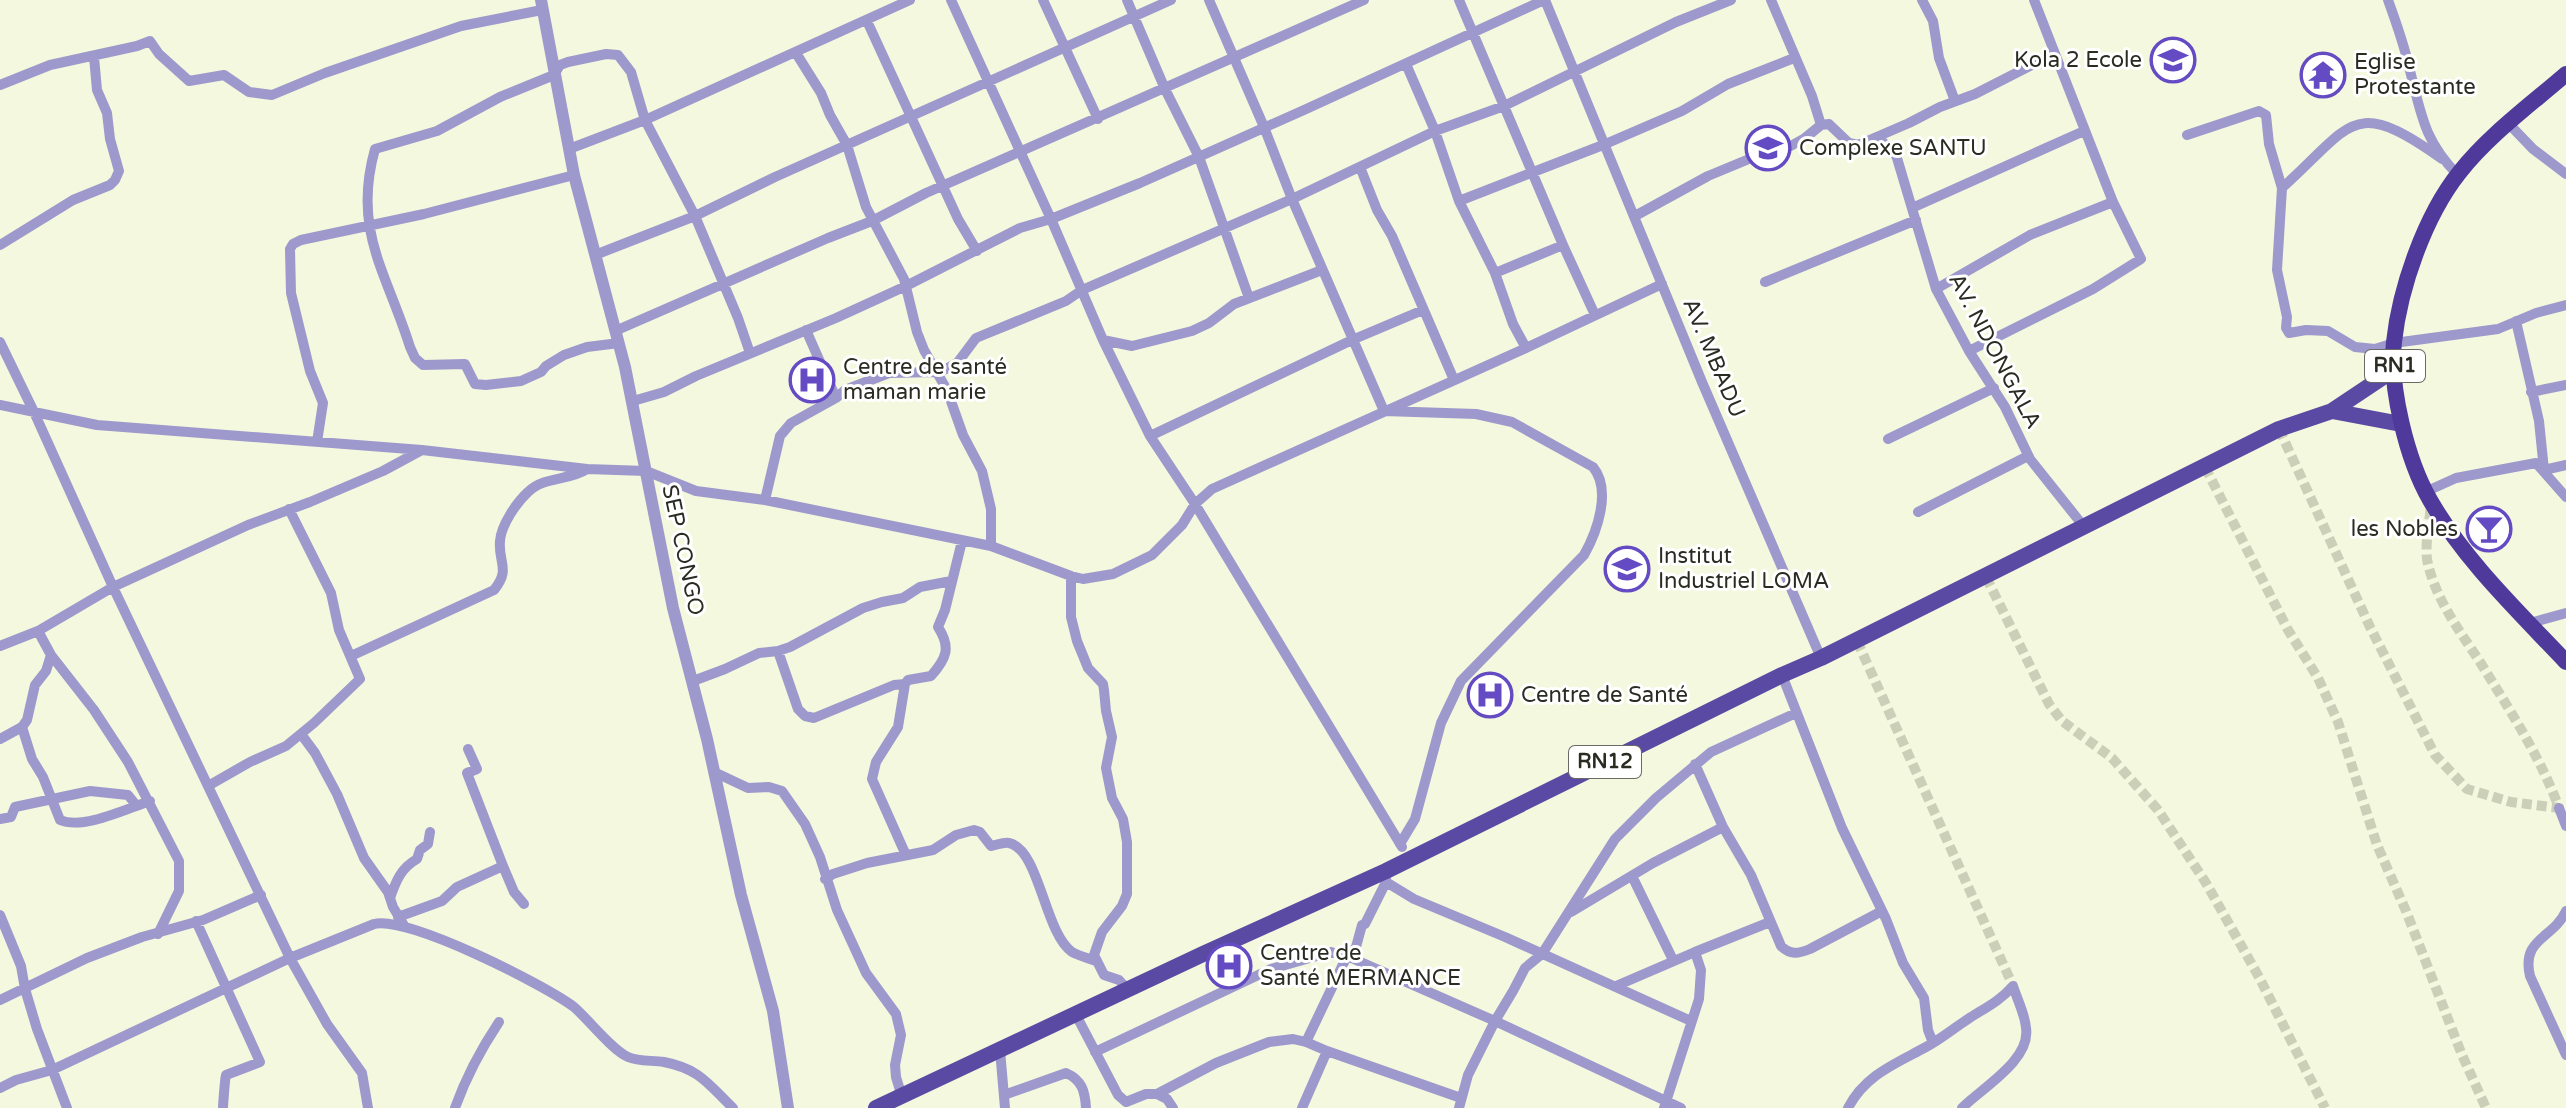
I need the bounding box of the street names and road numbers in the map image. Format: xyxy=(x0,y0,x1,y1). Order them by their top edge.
street label: AV. NDONGALA xyxy=(1943,269,2047,433)
street label: AV. MBADU xyxy=(1677,295,1751,421)
road number: RN1 xyxy=(2365,350,2425,382)
street label: SEP CONGO xyxy=(656,482,710,618)
road number: RN12 xyxy=(1569,746,1641,778)

